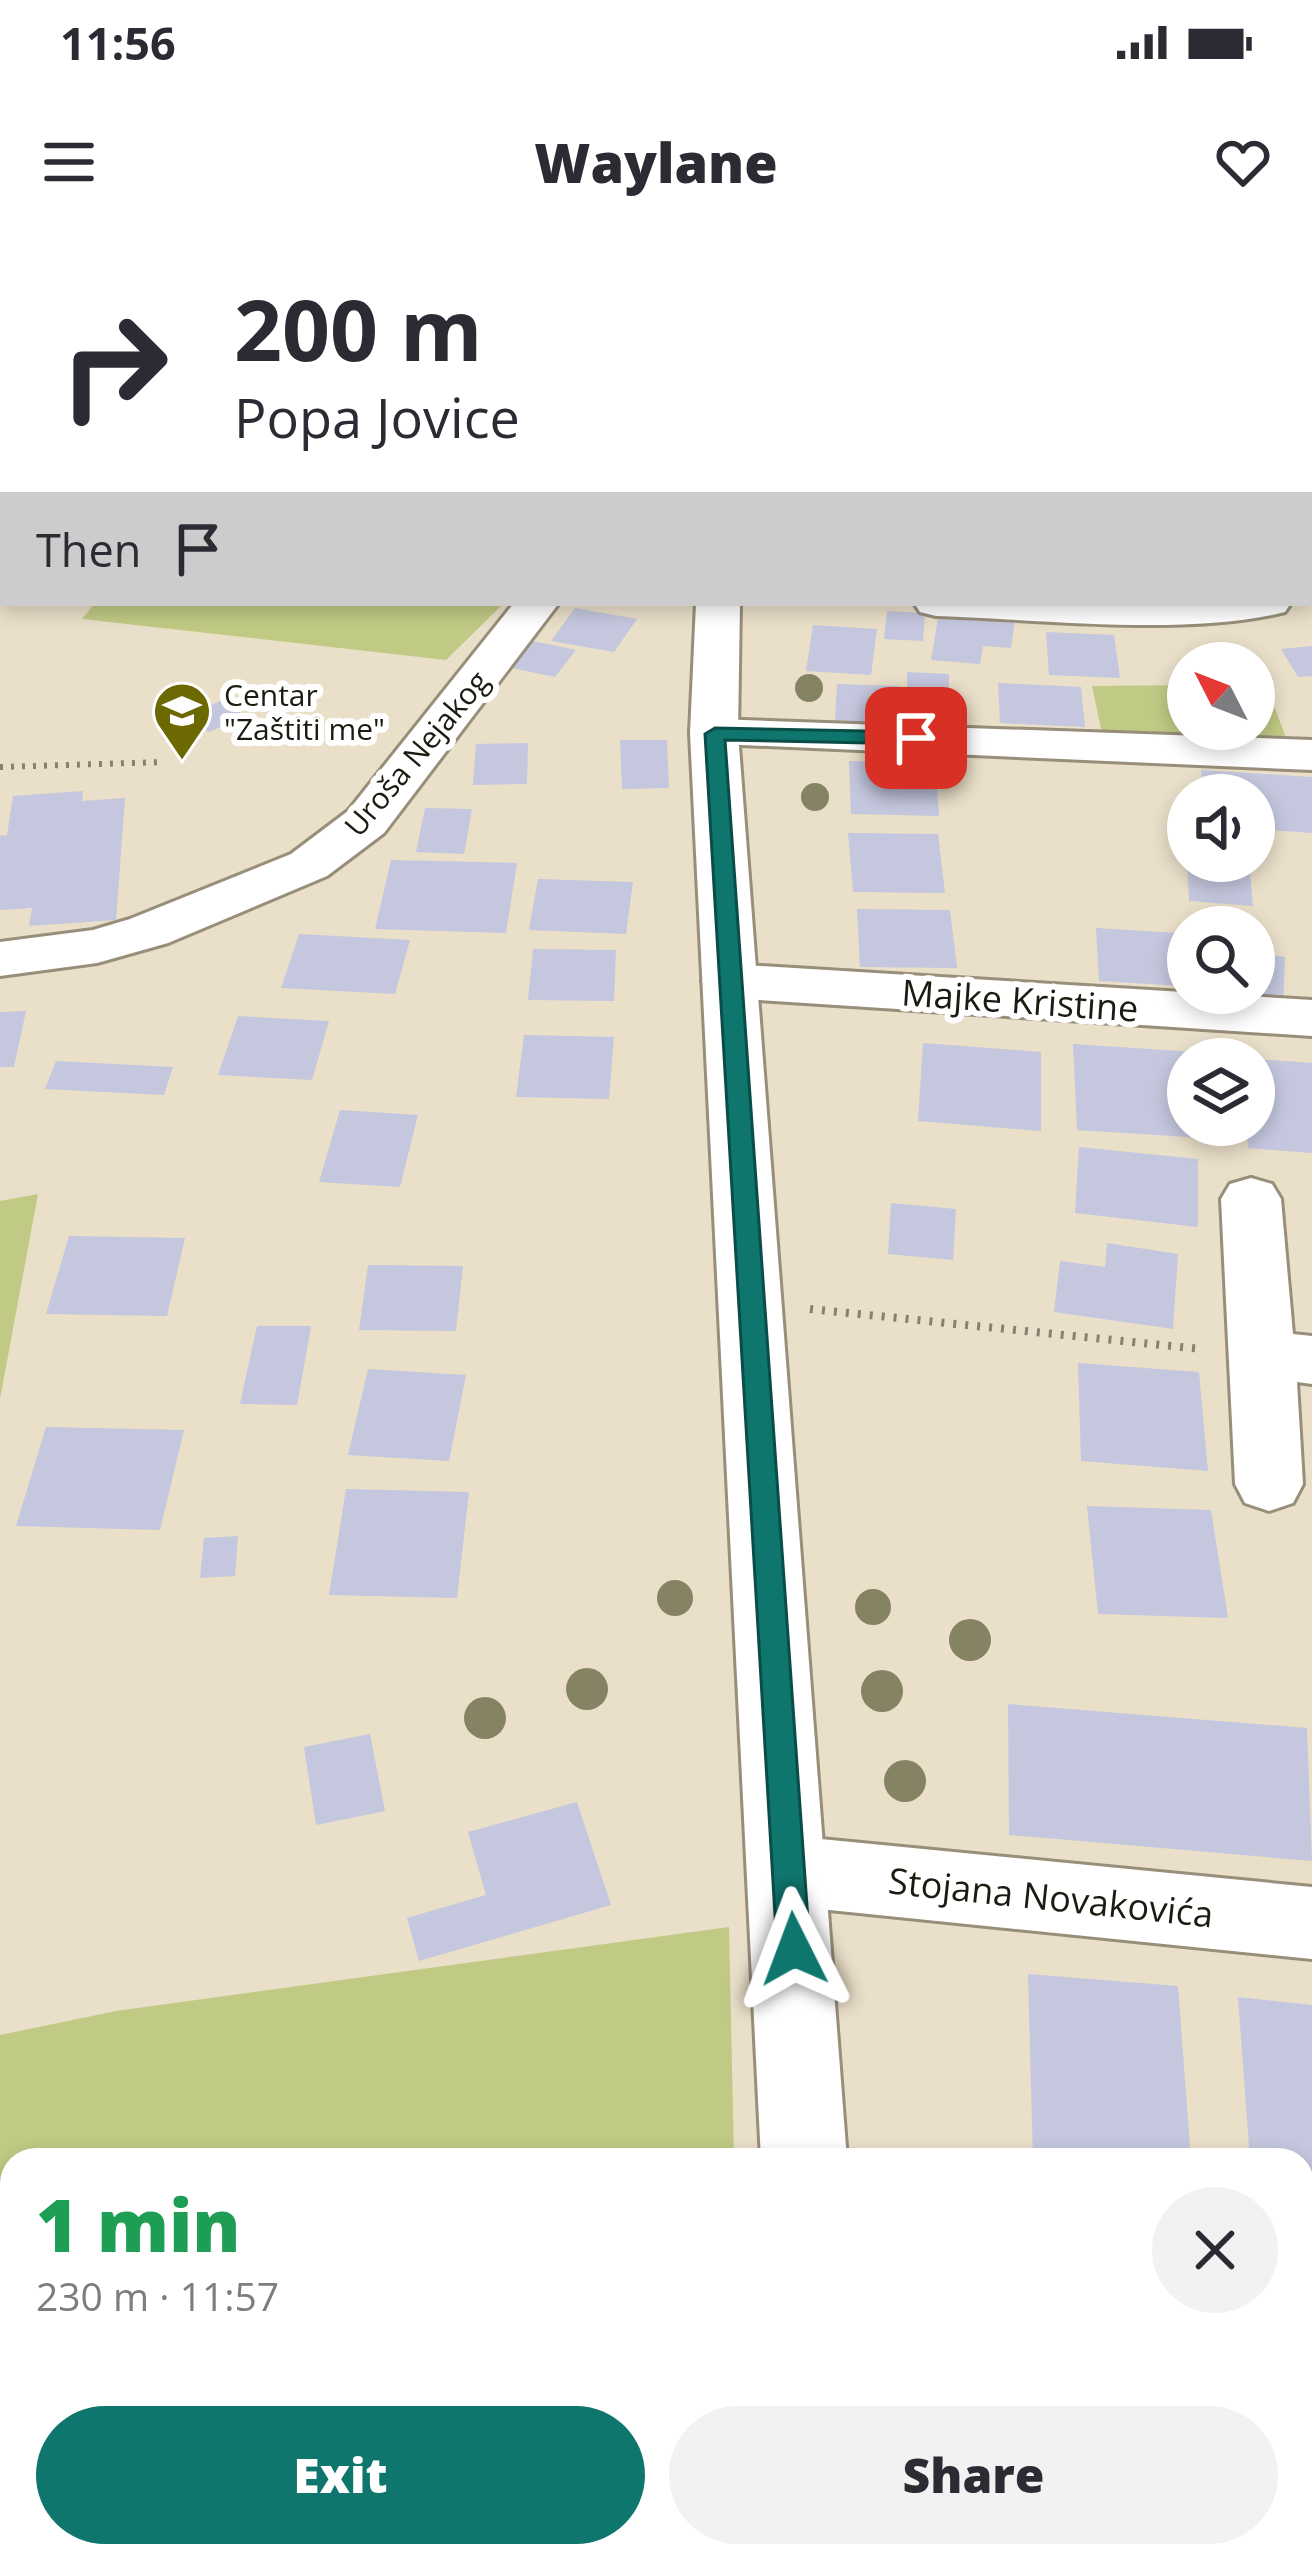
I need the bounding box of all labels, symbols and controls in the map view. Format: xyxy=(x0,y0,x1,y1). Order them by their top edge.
text: 11:56 xyxy=(60,12,176,73)
text: Waylane xyxy=(534,125,778,199)
icon: menu xyxy=(36,129,102,195)
icon: heart xyxy=(1210,129,1276,195)
text: 200 m xyxy=(234,271,482,386)
icon: right xyxy=(36,288,192,444)
text: Popa Jovice xyxy=(234,380,520,454)
icon: arrive xyxy=(165,516,231,582)
text: Then xyxy=(36,519,141,580)
north arrow xyxy=(1167,642,1275,750)
map controls xyxy=(1167,642,1275,1146)
street label: Uroša Nejakog xyxy=(335,661,497,845)
place label: Centar "Zaštiti me" xyxy=(224,674,385,749)
school or university icon: Centar "Zaštiti me" xyxy=(151,680,213,762)
pin xyxy=(865,687,967,789)
icon: arrive xyxy=(883,705,949,771)
button: sound xyxy=(1167,774,1275,882)
button: search xyxy=(1167,906,1275,1014)
street label: Majke Kristine xyxy=(900,967,1140,1033)
button: layers xyxy=(1167,1038,1275,1146)
street label: Stojana Novakovića xyxy=(886,1856,1216,1938)
position arrow xyxy=(731,1886,857,2012)
text: 1 min xyxy=(36,2175,241,2273)
button: close xyxy=(1152,2187,1278,2313)
text: 230 m · 11:57 xyxy=(36,2269,279,2322)
button: Exit xyxy=(36,2406,645,2544)
button: Share xyxy=(669,2406,1278,2544)

